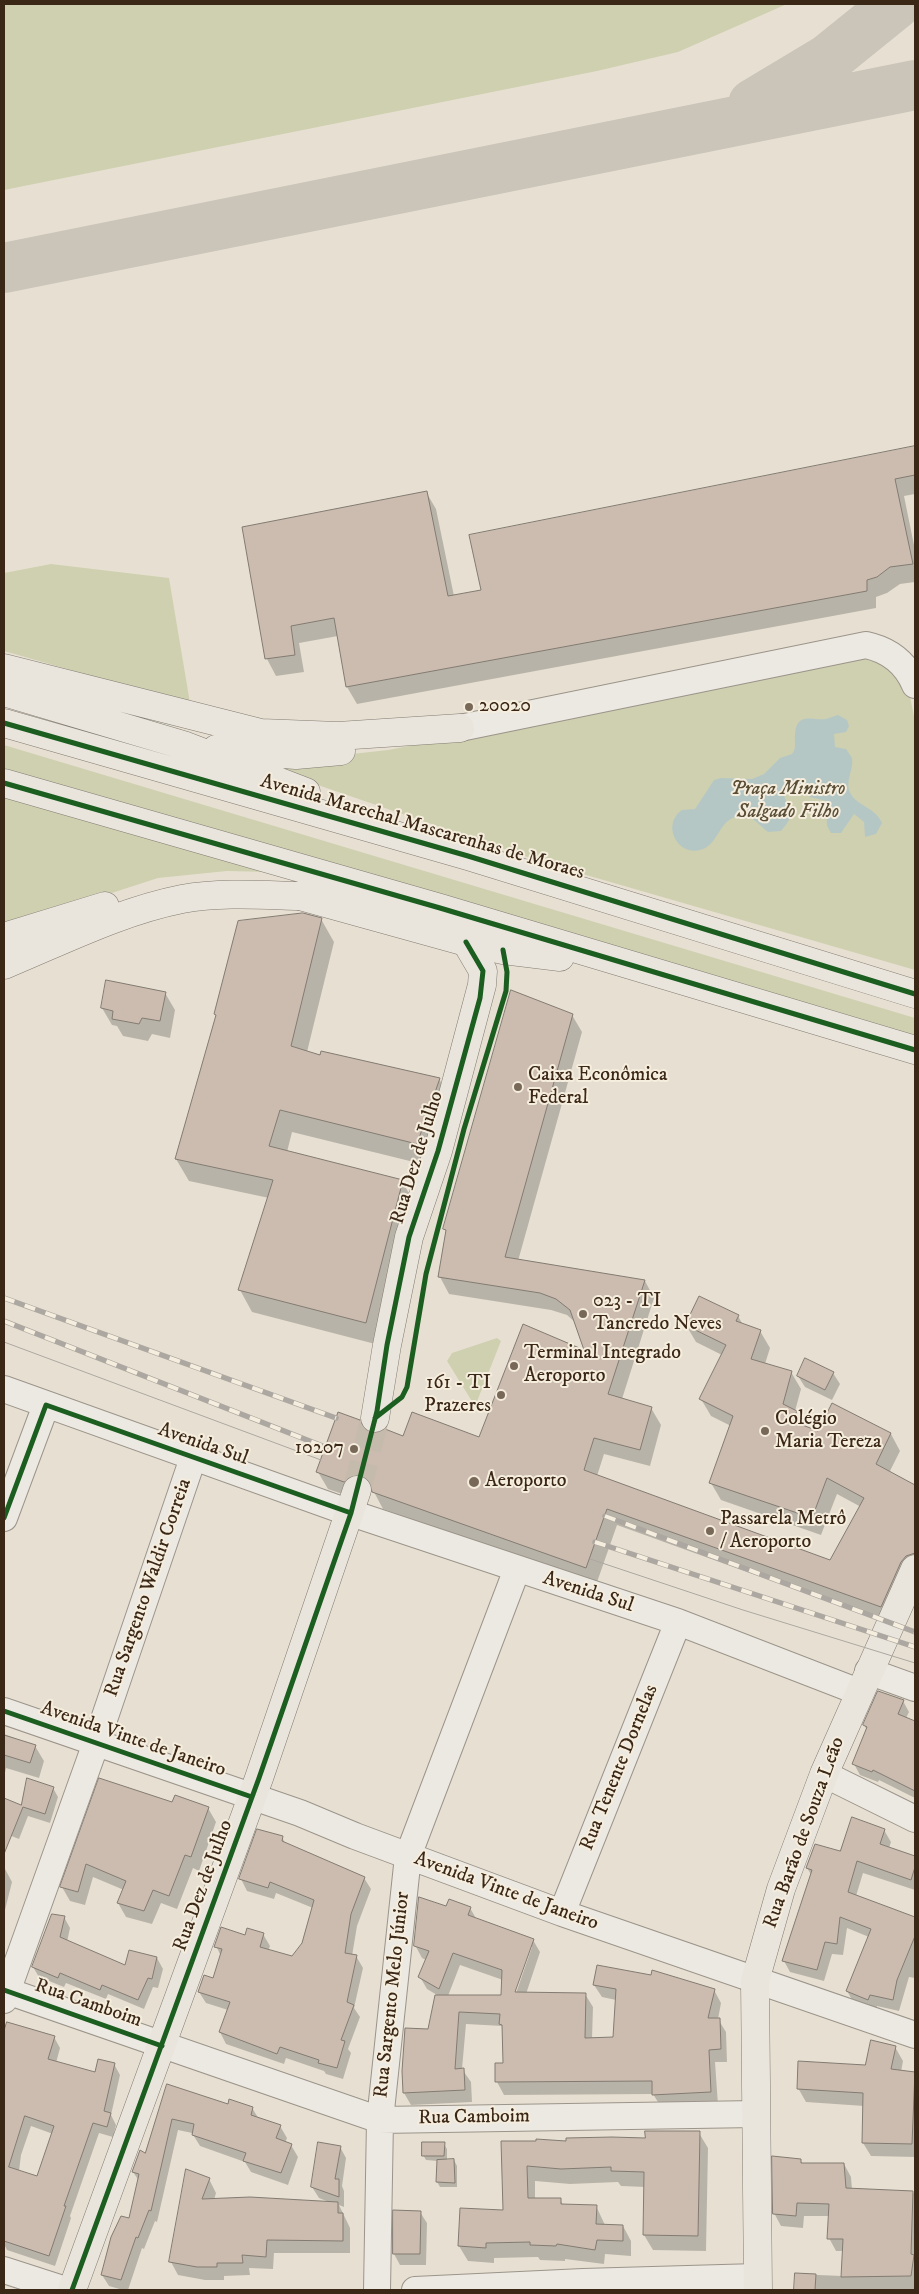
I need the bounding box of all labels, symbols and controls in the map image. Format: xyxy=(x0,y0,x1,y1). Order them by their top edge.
place label: 20020 xyxy=(479,695,531,719)
marker: 20020 xyxy=(463,701,475,713)
street label: Avenida Marechal Mascarenhas de Moraes xyxy=(257,770,587,886)
park label: Praça Ministro Salgado Filho xyxy=(731,778,845,825)
place label: Caixa Econômica Federal xyxy=(528,1064,667,1111)
marker: Caixa Econômica Federal xyxy=(512,1081,524,1093)
street label: Rua Dez de Julho xyxy=(386,1089,450,1227)
place label: 023 - TI Tancredo Neves xyxy=(593,1290,722,1337)
marker: 023 - TI Tancredo Neves xyxy=(577,1308,589,1320)
place label: Terminal Integrado Aeroporto xyxy=(524,1342,681,1389)
marker: Terminal Integrado Aeroporto xyxy=(508,1360,520,1372)
place label: 161 - TI Prazeres xyxy=(424,1372,491,1419)
marker: 161 - TI Prazeres xyxy=(495,1389,507,1401)
place label: Colégio Maria Tereza xyxy=(775,1408,881,1455)
street label: Avenida Sul xyxy=(155,1418,251,1472)
marker: Colégio Maria Tereza xyxy=(759,1425,771,1437)
place label: 10207 xyxy=(295,1437,344,1461)
marker: 10207 xyxy=(348,1443,360,1455)
place label: Aeroporto xyxy=(485,1470,566,1494)
marker: Aeroporto xyxy=(467,1475,481,1489)
street label: Rua Sargento Waldir Correia xyxy=(100,1476,198,1700)
place label: Passarela Metrô / Aeroporto xyxy=(720,1508,846,1555)
marker: Passarela Metrô / Aeroporto xyxy=(704,1525,716,1537)
street label: Avenida Sul xyxy=(540,1567,636,1619)
street label: Rua Tenente Dornelas xyxy=(576,1681,664,1855)
street label: Avenida Vinte de Janeiro xyxy=(37,1697,229,1783)
street label: Rua Barão de Souza Leão xyxy=(759,1734,851,1932)
street label: Rua Dez de Julho xyxy=(169,1817,239,1955)
street label: Avenida Vinte de Janeiro xyxy=(411,1847,601,1937)
street label: Rua Sargento Melo Júnior xyxy=(370,1891,416,2099)
street label: Rua Camboim xyxy=(31,1974,145,2034)
street label: Rua Camboim xyxy=(418,2105,530,2131)

